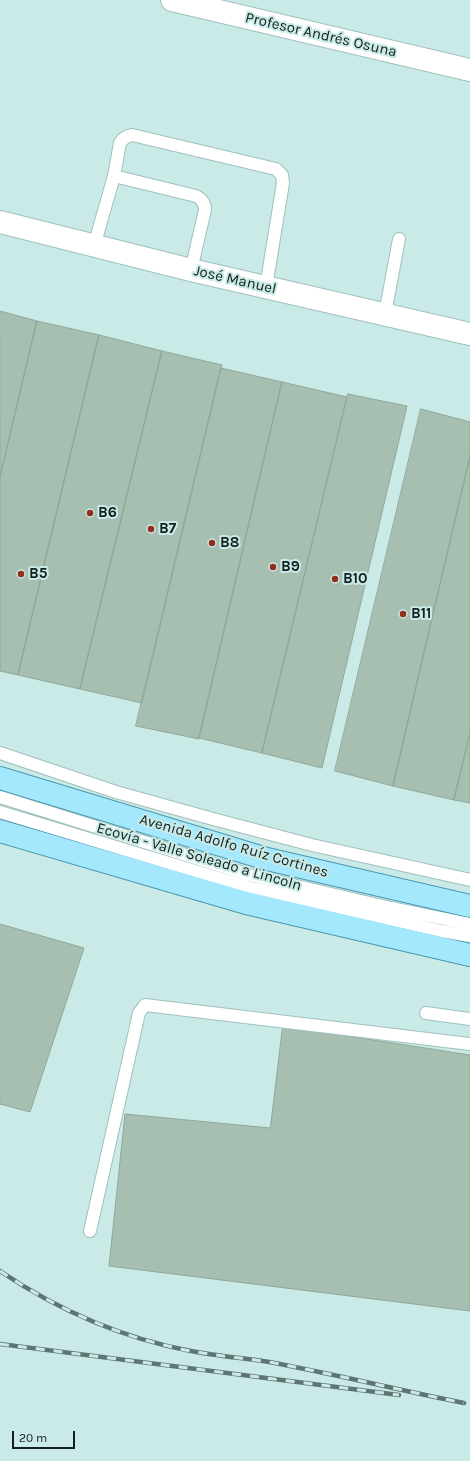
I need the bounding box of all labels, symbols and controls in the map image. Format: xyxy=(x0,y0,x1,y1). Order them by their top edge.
street label: Profesor Andrés Osuna xyxy=(244,9,398,61)
street label: José Manuel xyxy=(192,262,278,298)
place label: B6 xyxy=(98,504,117,522)
marker: B6 xyxy=(85,508,95,518)
place label: B7 xyxy=(159,520,176,538)
marker: B7 xyxy=(146,524,156,534)
place label: B8 xyxy=(220,534,239,552)
marker: B8 xyxy=(207,538,217,548)
place label: B9 xyxy=(281,558,300,576)
marker: B9 xyxy=(268,562,278,572)
place label: B5 xyxy=(29,565,47,583)
marker: B5 xyxy=(16,569,26,579)
place label: B10 xyxy=(343,570,368,588)
marker: B10 xyxy=(330,574,340,584)
place label: B11 xyxy=(411,605,431,623)
marker: B11 xyxy=(398,609,408,619)
street label: Avenida Adolfo Ruíz Cortines xyxy=(138,810,330,882)
street label: Ecovía - Valle Soleado a Lincoln xyxy=(94,819,304,895)
scale bar xyxy=(14,1423,77,1449)
text: 20 m xyxy=(19,1431,47,1445)

